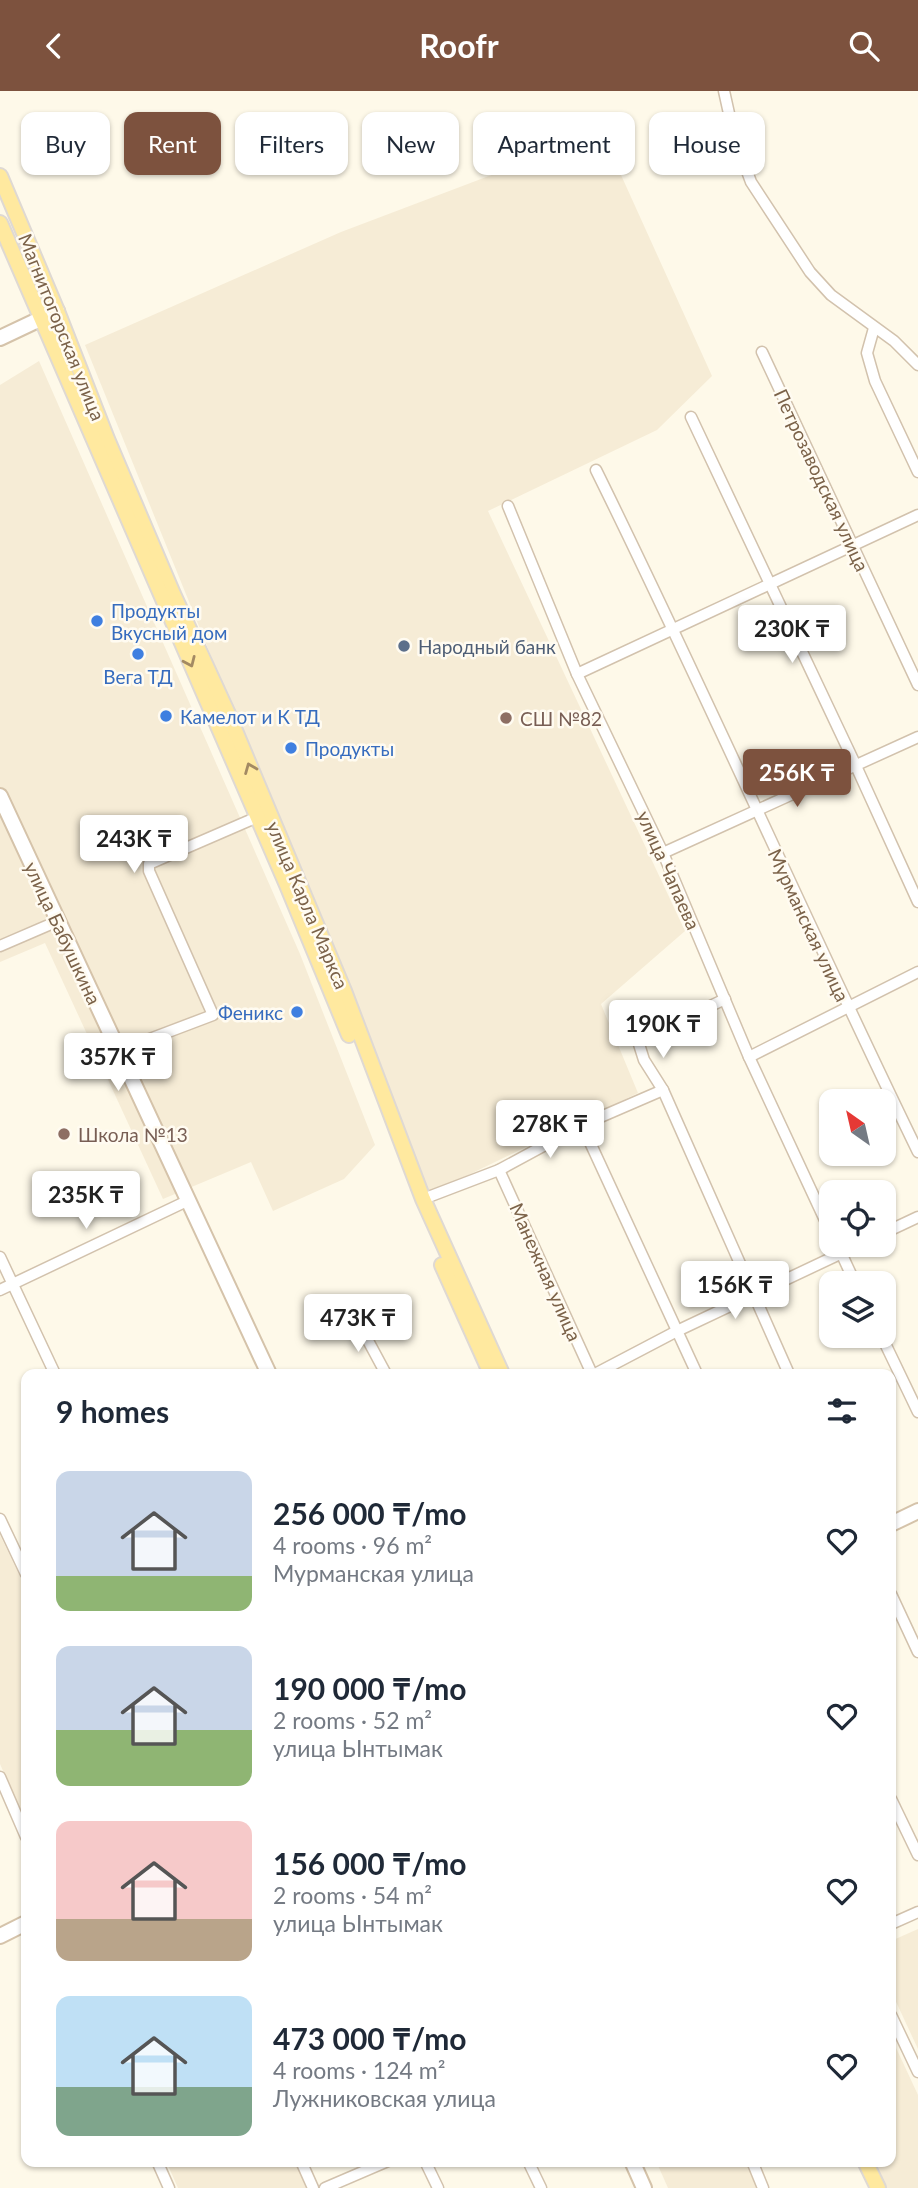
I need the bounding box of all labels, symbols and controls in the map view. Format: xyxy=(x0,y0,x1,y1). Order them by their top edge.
text: Roofr xyxy=(419,26,499,65)
icon: back xyxy=(35,27,73,65)
icon: search xyxy=(845,27,883,65)
chip: Buy xyxy=(21,112,110,175)
chip: Rent xyxy=(124,112,221,175)
chip: Filters xyxy=(235,112,348,175)
chip: New xyxy=(362,112,459,175)
chip: Apartment xyxy=(473,112,635,175)
chip: House xyxy=(649,112,765,175)
street label: Магнитогорская улица xyxy=(14,230,110,424)
street label: Петрозаводская улица xyxy=(770,385,874,575)
place label: Продукты Вкусный дом xyxy=(111,599,227,644)
pin: 230K ₸ xyxy=(735,605,849,665)
marker: Продукты Вкусный дом xyxy=(89,613,105,629)
text: 230K ₸ xyxy=(754,614,830,642)
place label: Народный банк xyxy=(418,635,556,658)
marker: Народный банк xyxy=(396,638,412,654)
marker: Вега ТД xyxy=(130,646,146,662)
one-way arrow xyxy=(182,655,196,667)
place label: Вега ТД xyxy=(103,665,173,688)
place label: Камелот и К ТД xyxy=(180,705,320,728)
place label: СШ №82 xyxy=(520,707,602,730)
marker: Камелот и К ТД xyxy=(158,708,174,724)
marker: СШ №82 xyxy=(498,710,514,726)
place label: Продукты xyxy=(305,737,394,760)
marker: Продукты xyxy=(283,740,299,756)
pin: 256K ₸ xyxy=(740,749,854,809)
text: 256K ₸ xyxy=(759,758,835,786)
one-way arrow xyxy=(244,763,258,775)
street label: улица Чапаева xyxy=(633,807,705,933)
pin: 243K ₸ xyxy=(77,815,191,875)
street label: улица Карла Маркса xyxy=(262,818,354,992)
text: 243K ₸ xyxy=(96,824,172,852)
street label: Мурманская улица xyxy=(764,845,854,1005)
street label: улица Бабушкина xyxy=(20,858,106,1008)
pin: 190K ₸ xyxy=(606,1000,720,1060)
place label: Феникс xyxy=(218,1001,283,1024)
marker: Феникс xyxy=(289,1004,305,1020)
text: 190K ₸ xyxy=(625,1009,701,1037)
pin: 357K ₸ xyxy=(61,1033,175,1093)
text: 357K ₸ xyxy=(80,1042,156,1070)
north arrow xyxy=(819,1089,896,1165)
map controls xyxy=(819,1089,896,1348)
pin: 278K ₸ xyxy=(493,1101,607,1160)
text: 278K ₸ xyxy=(512,1109,588,1137)
place label: Школа №13 xyxy=(78,1123,188,1146)
marker: Школа №13 xyxy=(56,1126,72,1142)
pin: 235K ₸ xyxy=(29,1171,143,1231)
text: 235K ₸ xyxy=(48,1180,124,1208)
button: locate xyxy=(819,1180,896,1257)
street label: Манежная улица xyxy=(505,1199,587,1345)
pin: 156K ₸ xyxy=(678,1261,792,1321)
text: 156K ₸ xyxy=(697,1270,773,1298)
button: layers xyxy=(819,1271,896,1348)
pin: 473K ₸ xyxy=(301,1295,415,1354)
text: 473K ₸ xyxy=(320,1303,396,1331)
icon: filters xyxy=(823,1392,861,1430)
text: 9 homes xyxy=(56,1393,169,1429)
text: 256 000 ₸/mo xyxy=(273,1495,467,1531)
icon: home xyxy=(112,1499,196,1583)
icon: heart xyxy=(823,1522,861,1560)
text: 4 rooms · 96 m² xyxy=(273,1531,432,1559)
text: Мурманская улица xyxy=(273,1559,474,1587)
text: 190 000 ₸/mo xyxy=(273,1670,467,1706)
icon: home xyxy=(112,1674,196,1758)
icon: heart xyxy=(823,1697,861,1735)
text: 2 rooms · 52 m² xyxy=(273,1706,432,1734)
text: улица Ынтымак xyxy=(273,1734,443,1762)
text: 156 000 ₸/mo xyxy=(273,1845,467,1881)
icon: home xyxy=(112,1849,196,1933)
icon: heart xyxy=(823,1872,861,1910)
text: 2 rooms · 54 m² xyxy=(273,1881,432,1909)
text: улица Ынтымак xyxy=(273,1909,443,1937)
text: 473 000 ₸/mo xyxy=(273,2020,467,2056)
icon: home xyxy=(112,2024,196,2108)
icon: heart xyxy=(823,2047,861,2085)
text: 4 rooms · 124 m² xyxy=(273,2056,445,2084)
text: Лужниковская улица xyxy=(273,2084,496,2112)

